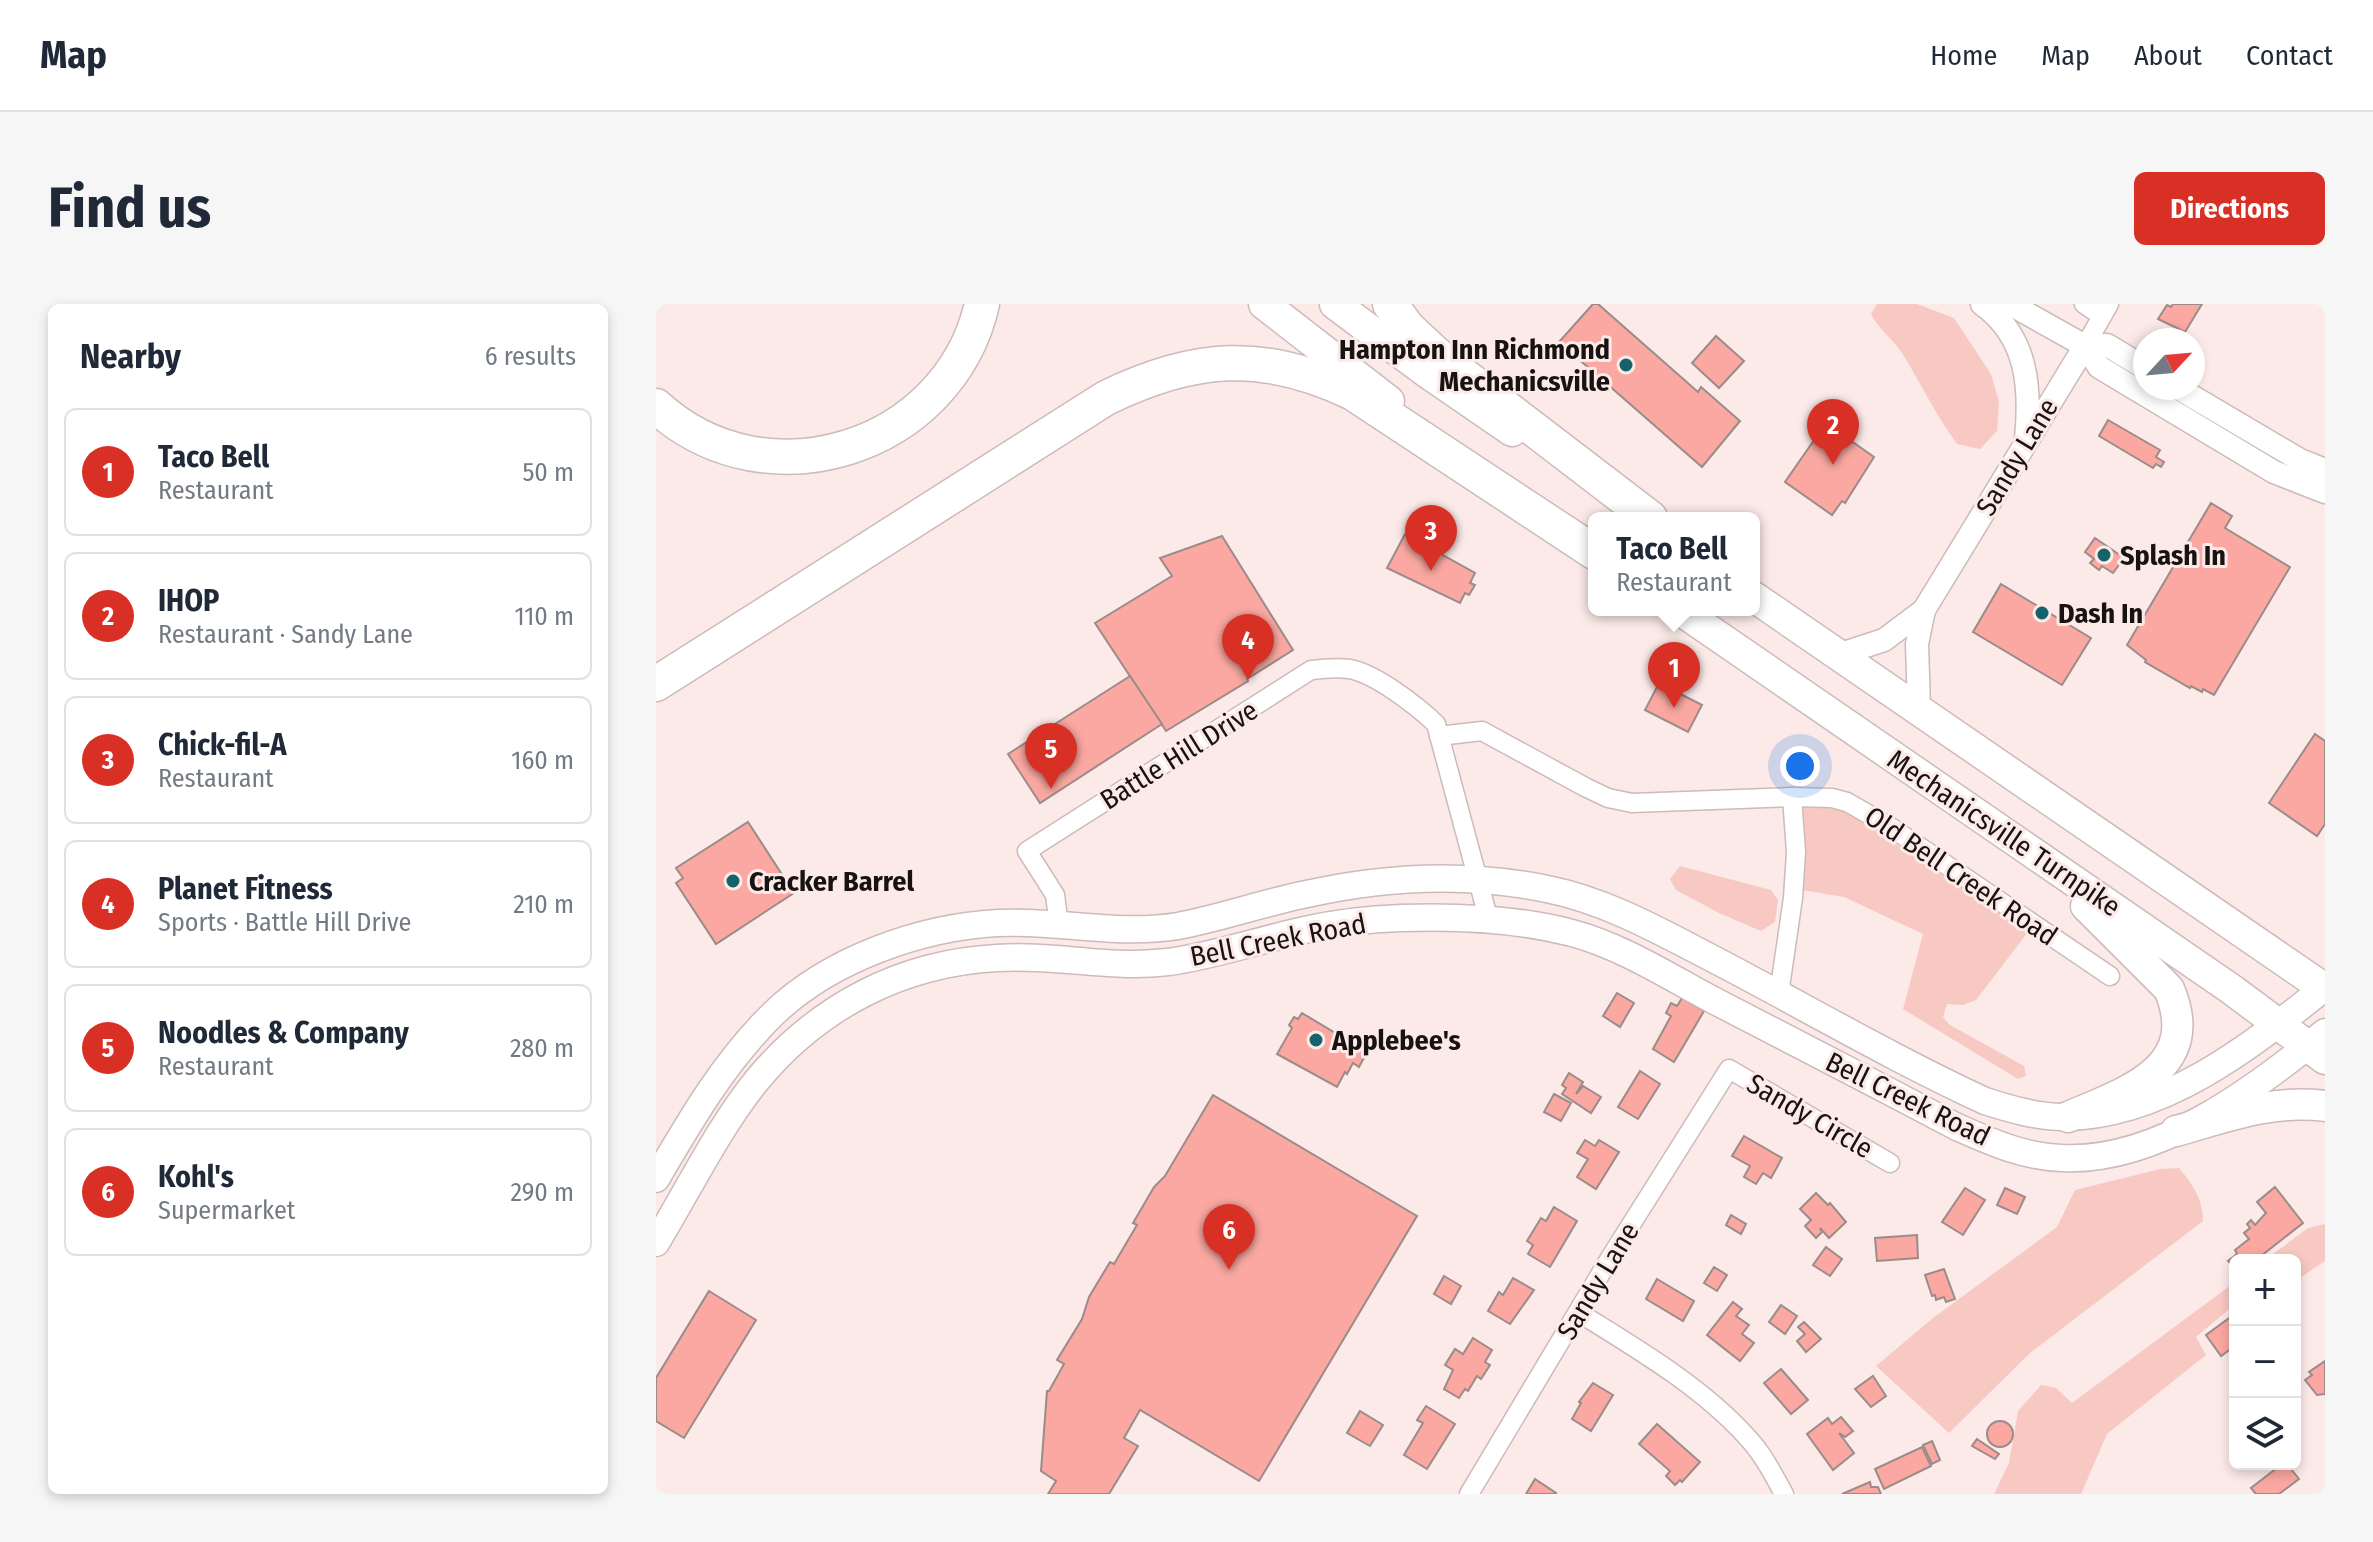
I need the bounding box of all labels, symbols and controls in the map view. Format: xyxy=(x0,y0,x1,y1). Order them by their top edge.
text: Map xyxy=(40,32,107,78)
text: Home xyxy=(1930,39,1997,72)
text: Map xyxy=(2041,39,2090,72)
text: About xyxy=(2134,39,2202,72)
text: Contact xyxy=(2246,39,2333,72)
button: Directions xyxy=(2134,172,2325,245)
text: Find us xyxy=(48,175,211,242)
north arrow xyxy=(2133,328,2205,400)
place label: Hampton Inn Richmond Mechanicsville xyxy=(1339,333,1610,398)
text: Nearby xyxy=(80,336,181,377)
text: 6 results xyxy=(485,341,576,372)
marker: Hampton Inn Richmond Mechanicsville xyxy=(1617,356,1635,374)
street label: Sandy Lane xyxy=(1969,392,2065,522)
pin: 2 xyxy=(1807,399,1859,465)
text: Taco Bell xyxy=(158,439,269,475)
text: 1 xyxy=(103,457,114,488)
text: 50 m xyxy=(522,457,574,488)
text: Restaurant xyxy=(158,475,274,506)
pin: 3 xyxy=(1405,505,1457,571)
popup xyxy=(1588,512,1760,616)
text: Taco Bell xyxy=(1616,531,1727,567)
place label: Splash In xyxy=(2120,539,2226,572)
marker: Splash In xyxy=(2095,546,2113,564)
text: Restaurant xyxy=(1616,567,1732,598)
text: IHOP xyxy=(158,583,219,619)
place label: Dash In xyxy=(2058,597,2143,630)
text: 2 xyxy=(102,601,114,632)
text: 110 m xyxy=(514,601,574,632)
marker: Dash In xyxy=(2033,604,2051,622)
pin: 4 xyxy=(1222,614,1274,680)
text: Restaurant · Sandy Lane xyxy=(158,619,413,650)
pin: 1 xyxy=(1648,642,1700,708)
street label: Battle Hill Drive xyxy=(1094,693,1264,817)
pin: 5 xyxy=(1025,723,1077,789)
text: Chick-fil-A xyxy=(158,727,287,763)
street label: Mechanicsville Turnpike xyxy=(1881,743,2127,923)
text: 3 xyxy=(102,745,114,776)
text: 160 m xyxy=(511,745,574,776)
your location xyxy=(1780,746,1820,786)
text: Restaurant xyxy=(158,763,274,794)
street label: Old Bell Creek Road xyxy=(1858,799,2064,953)
place label: Cracker Barrel xyxy=(749,865,915,898)
text: Planet Fitness xyxy=(158,871,333,907)
marker: Cracker Barrel xyxy=(724,872,742,890)
text: 4 xyxy=(101,889,115,920)
text: 210 m xyxy=(513,889,574,920)
text: Sports · Battle Hill Drive xyxy=(158,907,411,938)
street label: Bell Creek Road xyxy=(1187,907,1369,973)
text: Noodles & Company xyxy=(158,1015,409,1051)
place label: Applebee's xyxy=(1331,1024,1461,1057)
marker: Applebee's xyxy=(1307,1031,1325,1049)
text: 5 xyxy=(102,1033,114,1064)
text: 280 m xyxy=(510,1033,574,1064)
street label: Bell Creek Road xyxy=(1820,1045,1996,1153)
text: Restaurant xyxy=(158,1051,274,1082)
street label: Sandy Circle xyxy=(1741,1067,1879,1165)
text: Kohl's xyxy=(158,1159,234,1195)
text: 6 xyxy=(101,1177,115,1208)
text: 290 m xyxy=(510,1177,574,1208)
text: Supermarket xyxy=(158,1195,295,1226)
pin: 6 xyxy=(1203,1204,1255,1270)
street label: Sandy Lane xyxy=(1550,1216,1646,1346)
map controls xyxy=(2229,1254,2301,1470)
button: + xyxy=(2229,1254,2301,1326)
button: − xyxy=(2229,1326,2301,1398)
button: layers xyxy=(2229,1398,2301,1470)

